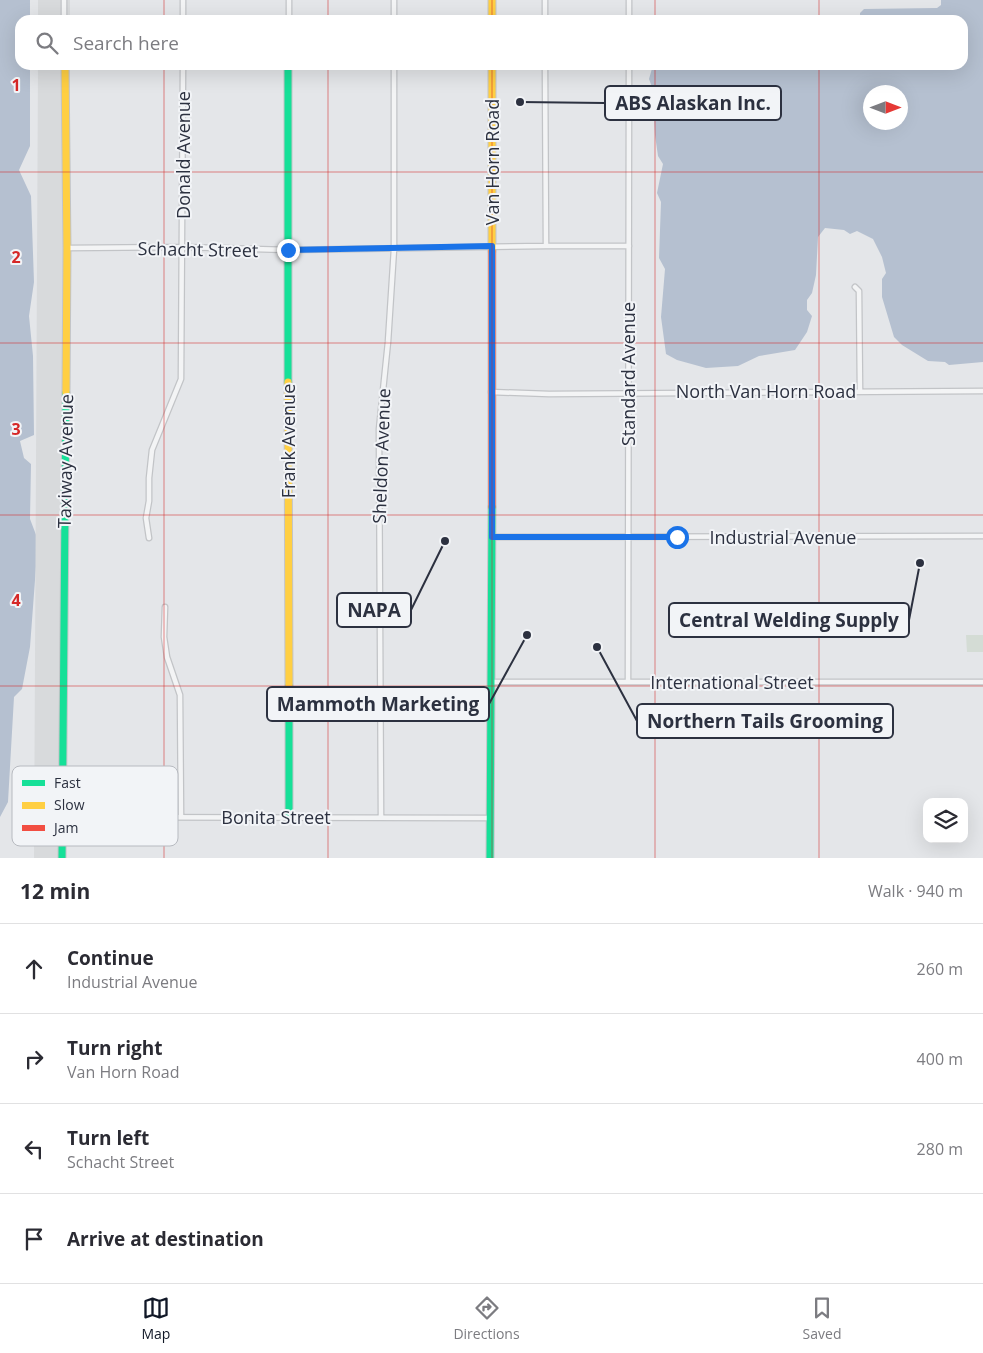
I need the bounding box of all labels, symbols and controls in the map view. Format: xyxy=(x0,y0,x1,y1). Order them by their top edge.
search box xyxy=(15,15,968,70)
icon: search xyxy=(33,29,61,57)
text: Search here xyxy=(73,30,179,56)
text: 1 xyxy=(11,74,21,96)
north arrow xyxy=(863,85,908,130)
callout: ABS Alaskan Inc. xyxy=(605,86,781,120)
text: ABS Alaskan Inc. xyxy=(615,90,771,116)
street label: Donald Avenue xyxy=(171,91,195,219)
street label: Van Horn Road xyxy=(480,99,504,225)
street label: Schacht Street xyxy=(138,236,258,262)
route end xyxy=(277,239,300,262)
text: 2 xyxy=(11,246,21,268)
street label: Standard Avenue xyxy=(616,302,640,446)
street label: North Van Horn Road xyxy=(676,379,856,403)
street label: Frank Avenue xyxy=(276,384,300,498)
street label: Sheldon Avenue xyxy=(367,388,395,524)
street label: Taxiway Avenue xyxy=(52,394,78,528)
text: 3 xyxy=(11,418,21,440)
street label: Industrial Avenue xyxy=(710,525,856,549)
route start xyxy=(666,526,689,549)
text: 4 xyxy=(11,589,21,611)
callout: NAPA xyxy=(337,593,411,627)
text: NAPA xyxy=(347,597,402,623)
callout: Central Welding Supply xyxy=(669,603,909,637)
text: Central Welding Supply xyxy=(679,607,899,633)
street label: International Street xyxy=(650,670,814,694)
callout: Mammoth Marketing xyxy=(267,687,489,721)
text: Mammoth Marketing xyxy=(277,691,479,717)
callout: Northern Tails Grooming xyxy=(637,704,893,738)
text: Northern Tails Grooming xyxy=(647,708,883,734)
legend xyxy=(12,766,178,846)
text: Fast xyxy=(54,773,81,792)
text: Slow xyxy=(54,795,85,814)
map controls xyxy=(923,798,968,843)
button: layers xyxy=(923,798,968,843)
street label: Bonita Street xyxy=(221,805,331,829)
text: Jam xyxy=(52,818,79,837)
text: 12 min xyxy=(20,877,90,905)
text: Walk · 940 m xyxy=(868,880,963,902)
text: Continue xyxy=(67,945,154,971)
icon: ahead xyxy=(20,955,48,983)
text: 260 m xyxy=(917,958,963,980)
text: Industrial Avenue xyxy=(67,971,198,993)
text: Turn right xyxy=(67,1035,162,1061)
icon: right xyxy=(20,1045,48,1073)
text: 400 m xyxy=(917,1048,963,1070)
text: Van Horn Road xyxy=(67,1061,180,1083)
text: Turn left xyxy=(67,1125,149,1151)
icon: left xyxy=(20,1135,48,1163)
text: 280 m xyxy=(917,1138,963,1160)
text: Schacht Street xyxy=(67,1151,174,1173)
icon: arrive xyxy=(20,1225,48,1253)
text: Arrive at destination xyxy=(67,1226,264,1252)
tab: Map xyxy=(141,1294,170,1343)
tab: Directions xyxy=(453,1294,520,1343)
tab: Saved xyxy=(803,1294,841,1343)

